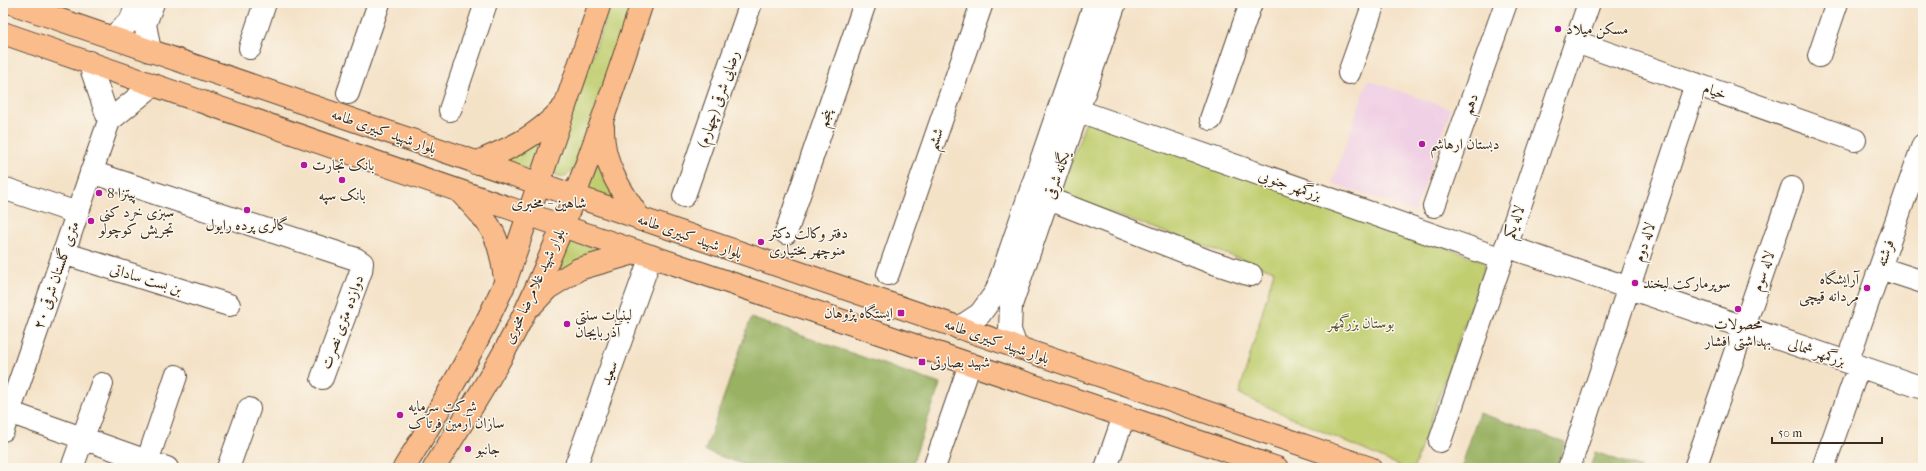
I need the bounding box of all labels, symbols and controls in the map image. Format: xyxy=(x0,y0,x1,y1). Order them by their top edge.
place label: مسکن میلاد xyxy=(1566,20,1628,39)
marker: مسکن میلاد xyxy=(1553,24,1563,34)
street label: رضایی شرقی (چهارم) xyxy=(693,48,747,151)
street label: خیام xyxy=(1700,79,1729,107)
street label: دهم xyxy=(1458,91,1487,119)
street label: بلوار شهید کبیری طامه xyxy=(329,105,439,158)
street label: پنجم xyxy=(814,105,842,131)
street label: ششم xyxy=(923,125,953,155)
place label: دبستان ارهاشم xyxy=(1430,135,1499,159)
marker: دبستان ارهاشم xyxy=(1417,139,1427,149)
street label: یگانه شرقی xyxy=(1039,147,1075,202)
place label: بانک تجارت xyxy=(312,156,374,174)
marker: بانک تجارت xyxy=(299,160,309,170)
street label: بزرگمهر جنوبی xyxy=(1256,165,1324,206)
marker: بانک سپه xyxy=(337,175,347,185)
place label: پیتزا 8 xyxy=(107,184,136,204)
place label: بانک سپه xyxy=(318,186,366,205)
marker: پیتزا 8 xyxy=(94,188,104,198)
district label: شاهین - مخبری xyxy=(511,193,587,213)
place label: سبزی خرد کنی تجریش کوچولو xyxy=(97,203,174,239)
street label: لاله یکم xyxy=(1500,203,1533,243)
marker: گالری پرده رایول xyxy=(242,205,252,215)
street label: بلوار شهید کبیری طامه xyxy=(635,210,745,263)
marker: سبزی خرد کنی تجریش کوچولو xyxy=(86,216,96,226)
place label: گالری پرده رایول xyxy=(206,216,288,235)
street label: ۲۰ متری گلستان شرقی xyxy=(29,219,84,332)
street label: لاله دوم xyxy=(1629,220,1663,265)
place label: دفتر وکالت دکتر منوچهر بختیاری xyxy=(767,224,848,260)
street label: بلوار شهید غلامرضا مخبری xyxy=(499,225,571,348)
marker: دفتر وکالت دکتر منوچهر بختیاری xyxy=(756,237,766,247)
street label: فرشته xyxy=(1872,237,1899,269)
street label: لاله سوم xyxy=(1748,248,1782,295)
street label: بن بست ساداتی xyxy=(108,259,184,299)
place label: آرایشگاه مردانه قیچی xyxy=(1799,269,1861,307)
street label: دوازده متری نصرت xyxy=(317,272,368,372)
place label: سوپرمارکت لبخند xyxy=(1643,274,1731,293)
marker: سوپرمارکت لبخند xyxy=(1630,278,1640,288)
marker: آرایشگاه مردانه قیچی xyxy=(1862,283,1872,293)
place label: ایستگاه پژوهان xyxy=(824,303,893,323)
marker: محصولات بهداشتی افشار xyxy=(1733,304,1743,314)
place label: لبنیات سنتی آذربایجان xyxy=(575,306,632,341)
marker: ایستگاه پژوهان xyxy=(896,308,906,318)
park label: بوستان بزرگمهر xyxy=(1326,313,1394,333)
street label: بلوار شهید کبیری طامه xyxy=(942,315,1052,368)
place label: محصولات بهداشتی افشار xyxy=(1703,315,1771,352)
marker: لبنیات سنتی آذربایجان xyxy=(562,319,572,329)
street label: بزرگمهر شمالی xyxy=(1786,333,1848,371)
place label: شهید بصارتی xyxy=(930,353,990,372)
marker: شهید بصارتی xyxy=(917,357,927,367)
street label: سعید xyxy=(596,358,622,388)
place label: شرکت سرمایه سازان آرمین فرتاک xyxy=(408,397,505,433)
marker: شرکت سرمایه سازان آرمین فرتاک xyxy=(395,410,405,420)
scale bar xyxy=(1772,419,1882,445)
text: 50 m xyxy=(1778,426,1802,440)
place label: جانبو xyxy=(474,440,500,458)
marker: جانبو xyxy=(463,444,473,454)

